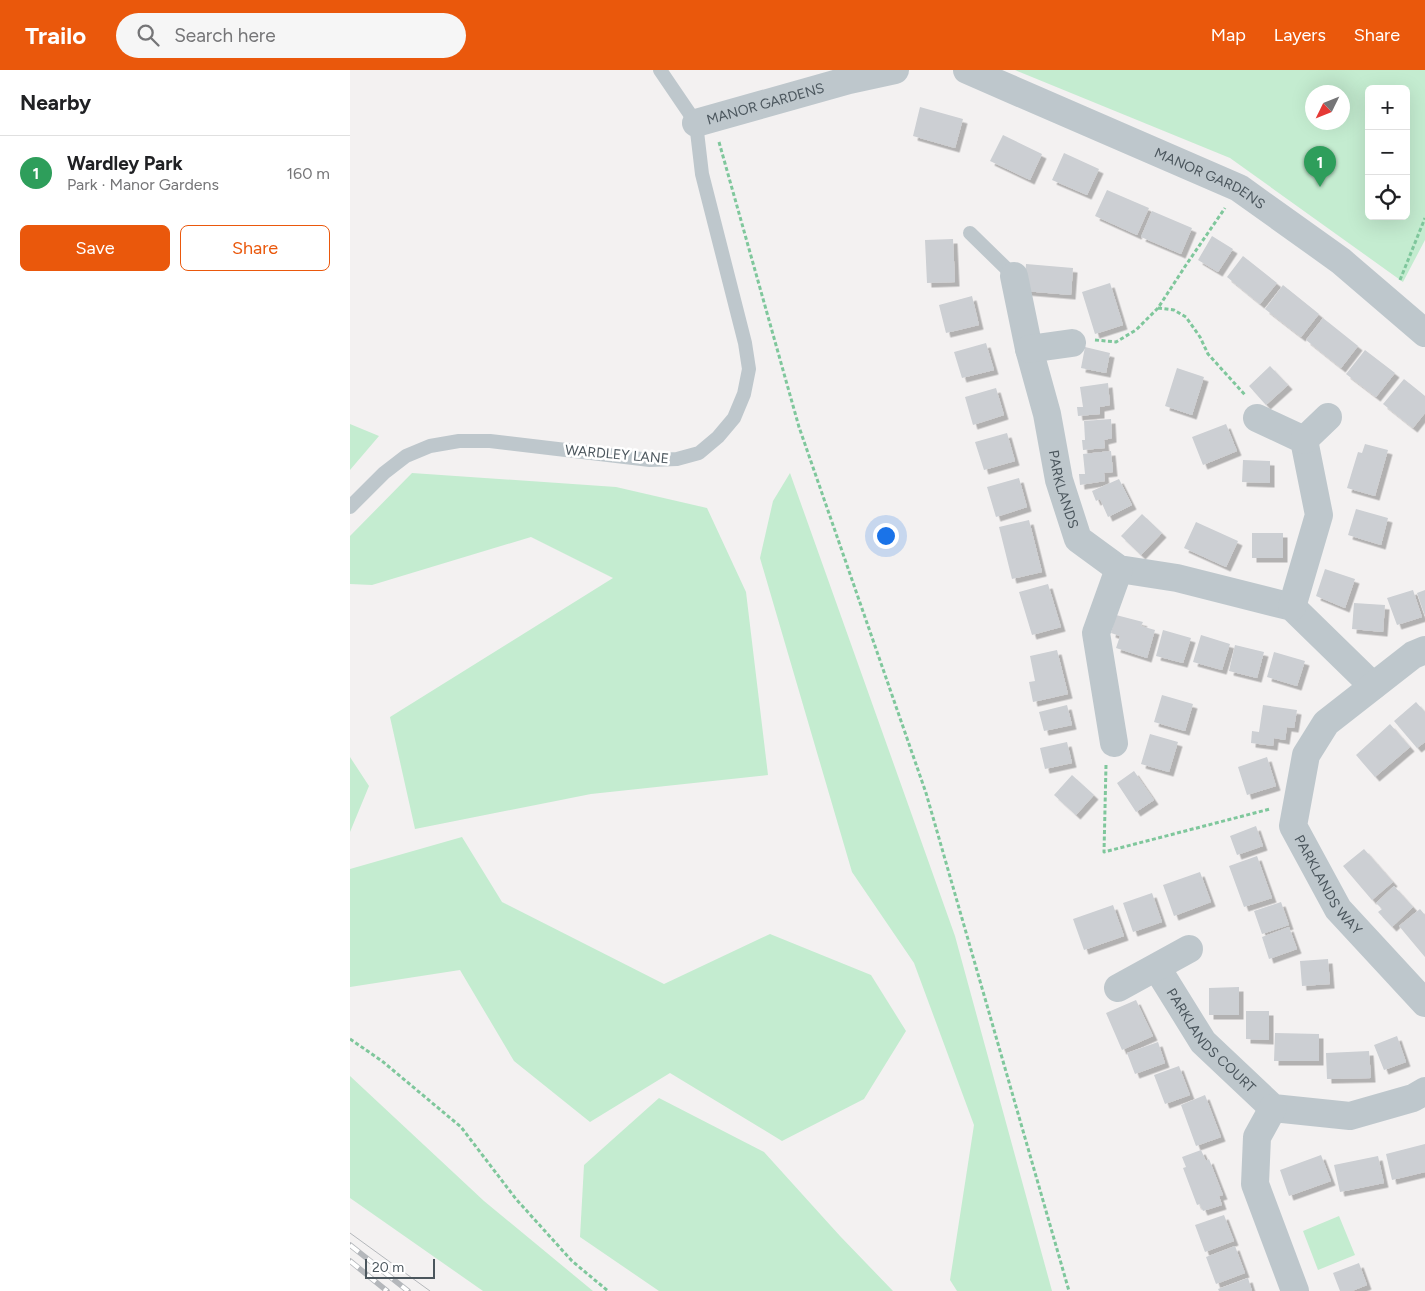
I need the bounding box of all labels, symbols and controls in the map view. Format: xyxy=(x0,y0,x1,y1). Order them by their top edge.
search box xyxy=(116,13,466,58)
text: Trailo xyxy=(25,21,86,50)
icon: search xyxy=(134,21,162,49)
text: Search here xyxy=(174,24,276,47)
text: Map xyxy=(1211,24,1246,46)
text: Layers xyxy=(1274,24,1326,46)
text: Share xyxy=(1354,24,1400,46)
street label: MANOR GARDENS xyxy=(705,79,826,129)
north arrow xyxy=(1305,85,1350,130)
map controls xyxy=(1365,85,1410,220)
button: + xyxy=(1365,85,1410,130)
text: Nearby xyxy=(20,90,91,115)
button: − xyxy=(1365,130,1410,175)
street label: MANOR GARDENS xyxy=(1152,144,1268,213)
pin: 1 xyxy=(1304,146,1336,187)
text: Wardley Park xyxy=(67,152,183,175)
text: 1 xyxy=(33,164,39,183)
text: 160 m xyxy=(287,164,330,183)
text: Park · Manor Gardens xyxy=(67,175,219,194)
button: locate xyxy=(1365,175,1410,220)
button: Save xyxy=(20,225,170,271)
button: Share xyxy=(180,225,330,271)
street label: WARDLEY LANE xyxy=(564,441,670,468)
street label: PARKLANDS xyxy=(1045,449,1082,531)
your location xyxy=(873,523,899,549)
street label: PARKLANDS WAY xyxy=(1290,832,1366,939)
street label: PARKLANDS COURT xyxy=(1163,985,1259,1097)
scale bar xyxy=(365,1256,435,1279)
text: 20 m xyxy=(372,1259,404,1276)

